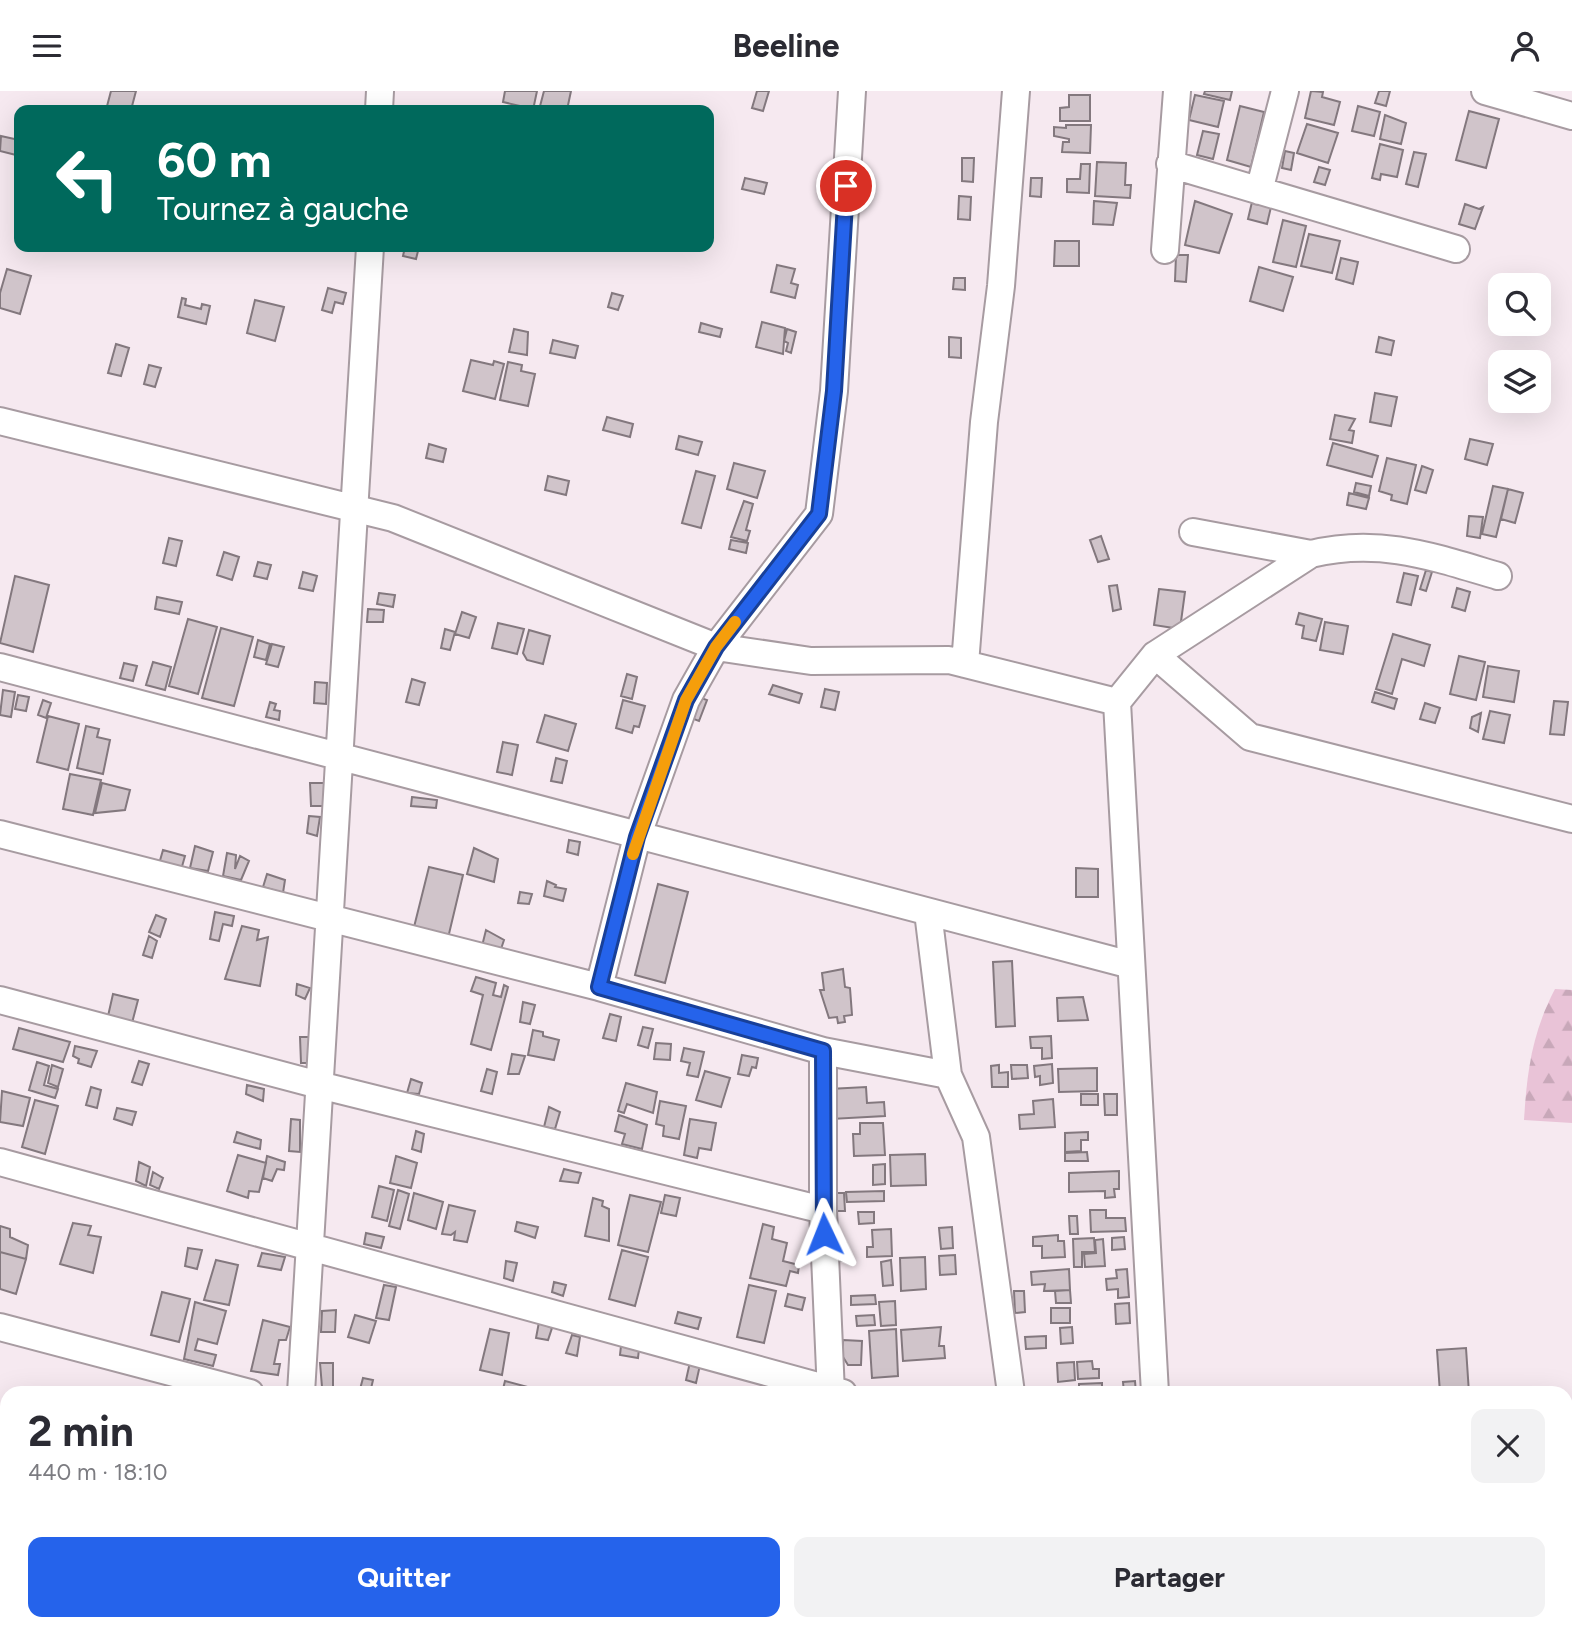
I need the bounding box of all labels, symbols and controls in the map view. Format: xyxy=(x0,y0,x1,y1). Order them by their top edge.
icon: menu xyxy=(28,27,66,65)
text: Beeline xyxy=(732,27,840,65)
icon: person xyxy=(1506,27,1544,65)
text: 60 m xyxy=(157,130,272,189)
icon: left xyxy=(42,133,133,224)
pin xyxy=(816,156,876,216)
icon: arrive xyxy=(827,167,865,205)
text: Tournez à gauche xyxy=(157,190,409,228)
map controls xyxy=(1488,273,1551,413)
button: search xyxy=(1488,273,1551,336)
button: layers xyxy=(1488,350,1551,413)
position arrow xyxy=(787,1197,861,1271)
text: 2 min xyxy=(28,1406,134,1457)
button: close xyxy=(1471,1409,1545,1483)
text: 440 m · 18:10 xyxy=(28,1458,167,1486)
button: Quitter xyxy=(28,1537,780,1617)
button: Partager xyxy=(794,1537,1545,1617)

